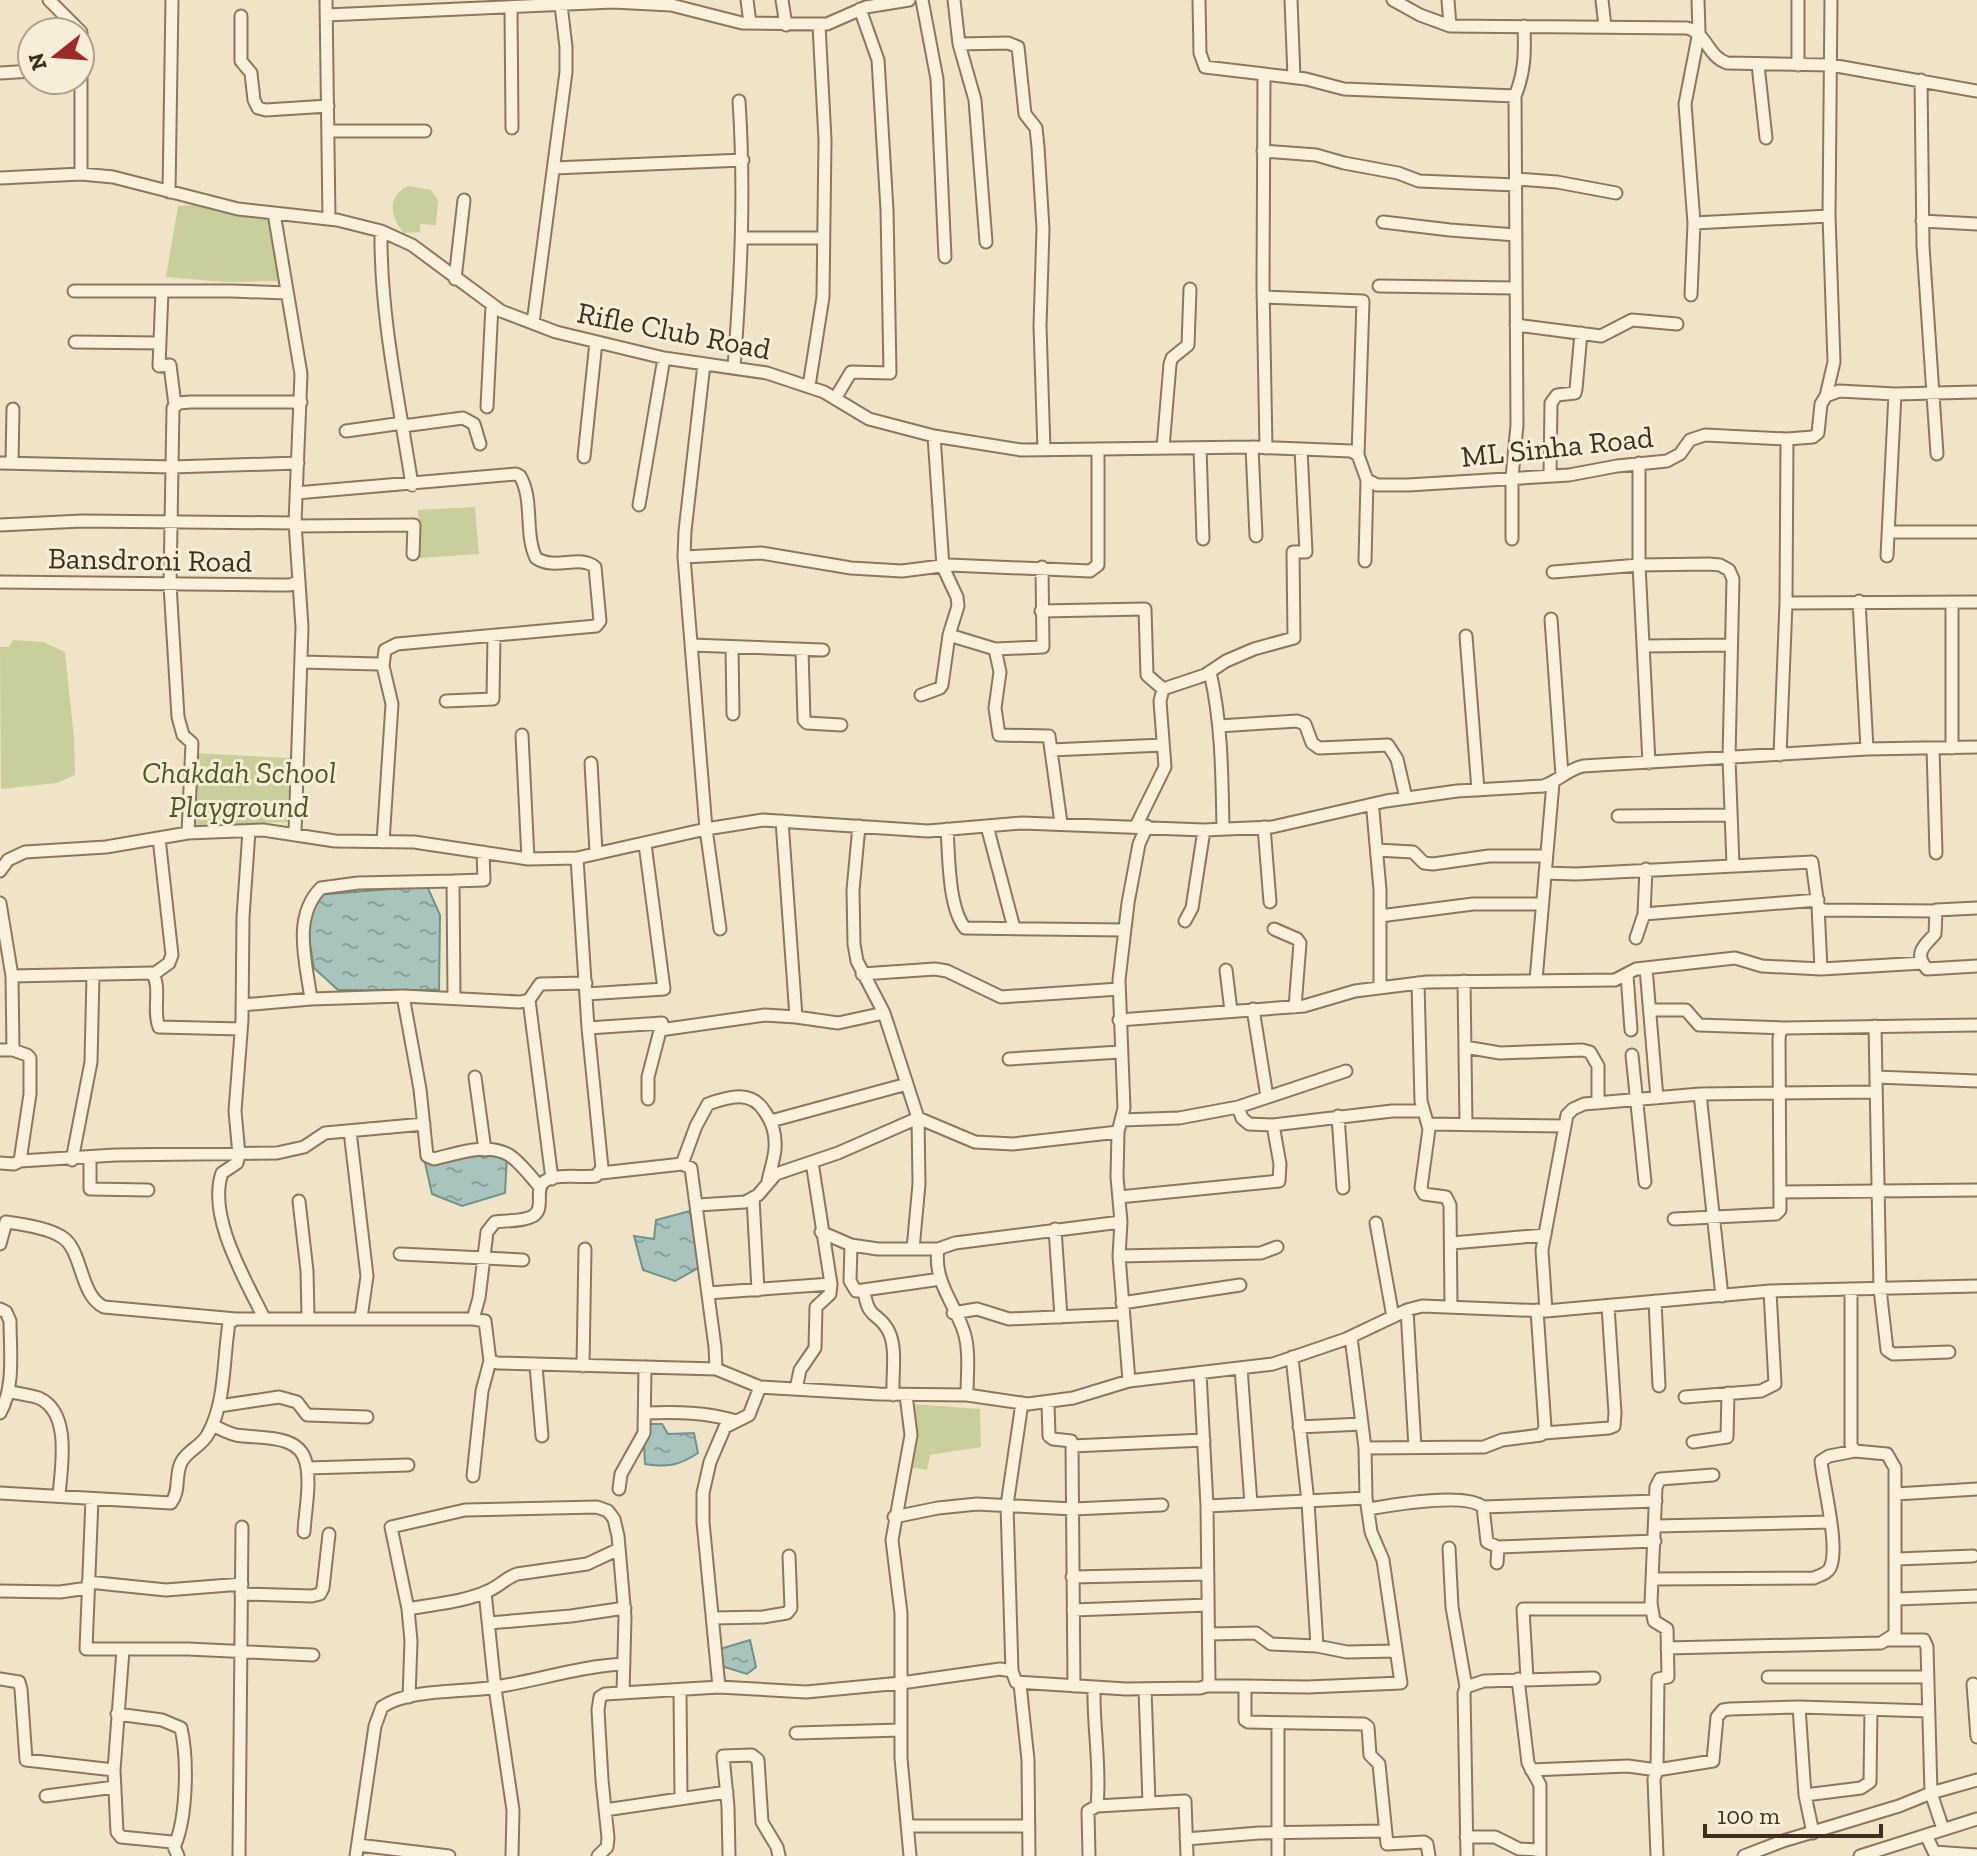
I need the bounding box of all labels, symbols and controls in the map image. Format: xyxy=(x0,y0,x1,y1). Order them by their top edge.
north arrow xyxy=(16,16,96,96)
text: N xyxy=(22,49,53,74)
street label: Rifle Club Road xyxy=(574,295,774,368)
street label: ML Sinha Road xyxy=(1459,419,1655,475)
street label: Bansdroni Road xyxy=(48,540,253,580)
park label: Chakdah School Playground xyxy=(142,755,336,825)
scale bar xyxy=(1705,1788,1881,1838)
text: 100 m xyxy=(1717,1801,1780,1830)

